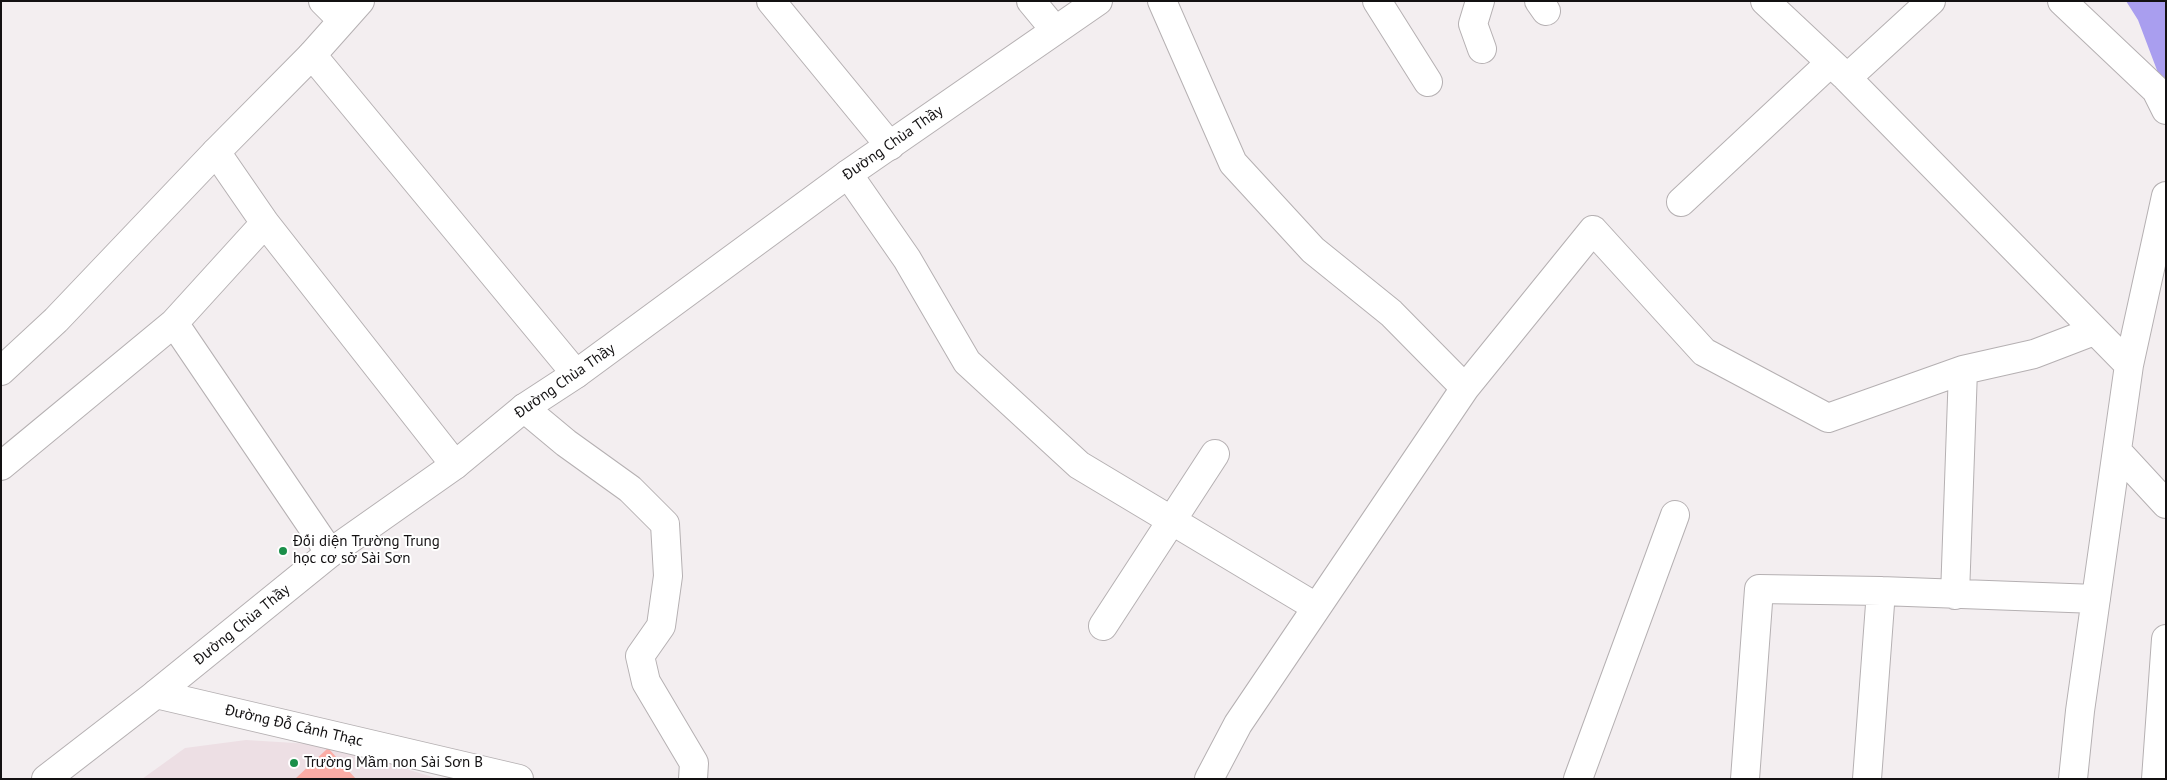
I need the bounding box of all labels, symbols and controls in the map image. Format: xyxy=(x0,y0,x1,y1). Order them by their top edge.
street label: Đường Chùa Thầy xyxy=(839,102,947,184)
street label: Đường Chùa Thầy xyxy=(511,340,619,422)
place label: Đối diện Trường Trung học cơ sở Sài Sơn xyxy=(293,533,440,568)
marker: Đối diện Trường Trung học cơ sở Sài Sơn xyxy=(277,545,289,557)
street label: Đường Chùa Thầy xyxy=(190,581,294,669)
street label: Đường Đỗ Cảnh Thạc xyxy=(223,701,365,751)
place label: Trường Mầm non Sài Sơn B xyxy=(304,754,483,772)
marker: Trường Mầm non Sài Sơn B xyxy=(288,757,300,769)

